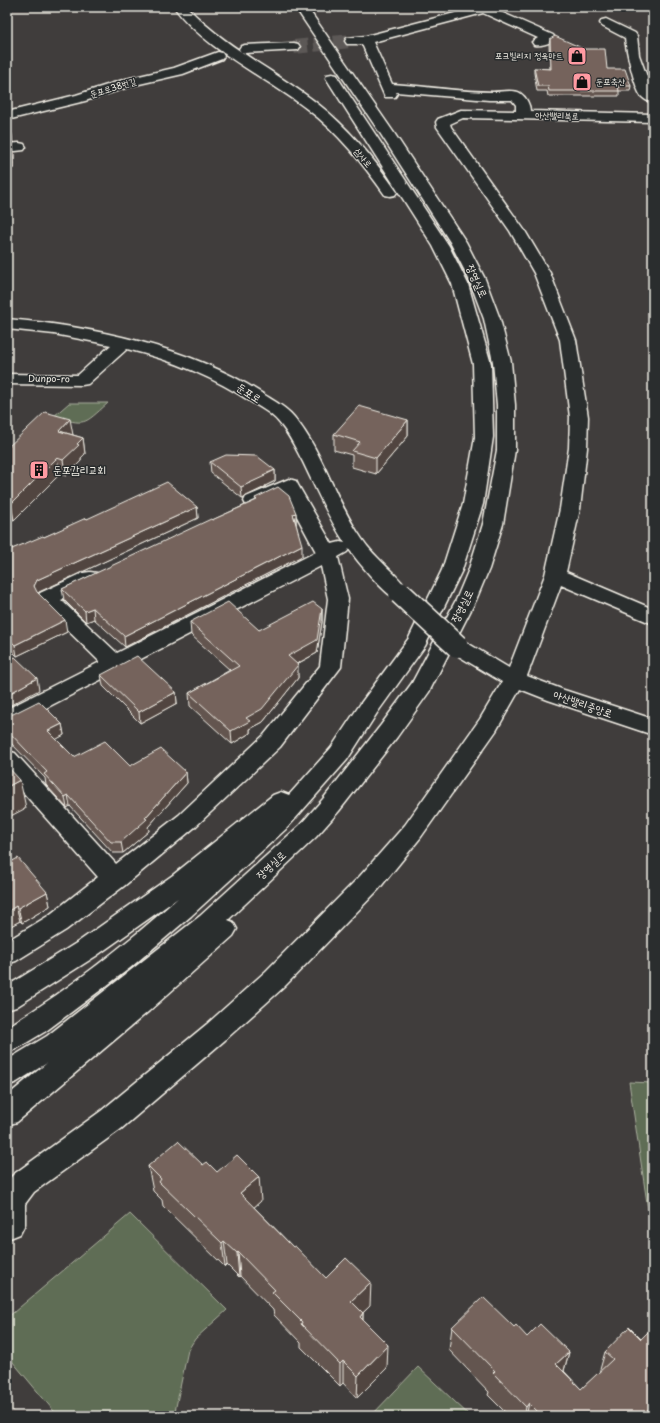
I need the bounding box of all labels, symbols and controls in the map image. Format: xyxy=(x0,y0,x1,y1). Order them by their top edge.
shop icon: 포크빌리지 정육마트 xyxy=(566,45,588,67)
place label: 포크빌리지 정육마트 xyxy=(495,48,563,62)
shop icon: 둔포축산 xyxy=(571,71,593,93)
street label: 둔포로38번길 xyxy=(88,73,138,101)
place label: 둔포축산 xyxy=(596,74,626,88)
street label: 아산밸리북로 xyxy=(535,108,579,122)
street label: 삼사로 xyxy=(351,145,376,170)
street label: 장영실로 xyxy=(462,261,492,301)
street label: Dunpo-ro xyxy=(28,371,70,385)
street label: 둔포로 xyxy=(234,378,265,407)
building icon: 둔포감리교회 xyxy=(28,459,50,481)
place label: 둔포감리교회 xyxy=(53,461,106,478)
street label: 장영실로 xyxy=(446,586,477,625)
street label: 아산밸리중앙로 xyxy=(551,685,615,722)
street label: 장영실로 xyxy=(252,846,290,883)

